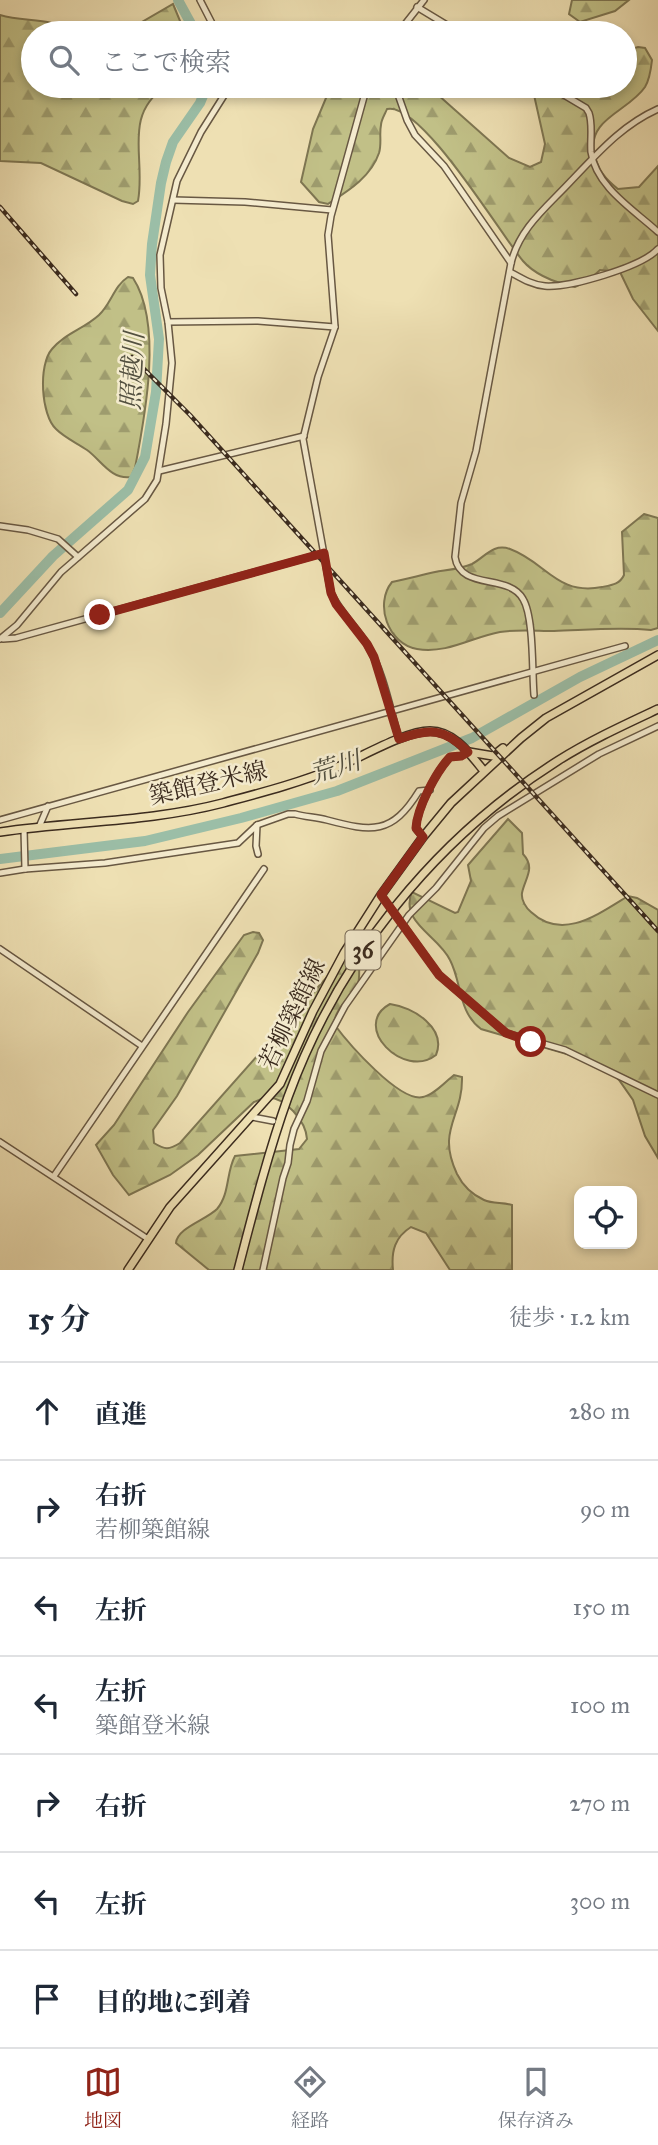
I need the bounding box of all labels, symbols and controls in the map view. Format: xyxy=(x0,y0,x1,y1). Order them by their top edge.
search box xyxy=(21,21,637,98)
icon: search xyxy=(45,41,83,79)
text: ここで検索 xyxy=(101,46,231,78)
water label: 照越川 xyxy=(114,328,150,411)
route end xyxy=(84,599,115,630)
water label: 荒川 xyxy=(305,743,368,790)
street label: 築館登米線 xyxy=(146,755,270,811)
road number: 36 xyxy=(346,931,380,970)
street label: 若柳築館線 xyxy=(252,953,332,1075)
route start xyxy=(515,1026,546,1057)
map controls xyxy=(574,1186,637,1249)
button: locate xyxy=(574,1186,637,1249)
text: 15 分 xyxy=(28,1301,90,1337)
text: 徒歩 · 1.2 km xyxy=(509,1303,630,1331)
icon: ahead xyxy=(28,1392,66,1430)
text: 280 m xyxy=(569,1397,630,1425)
text: 直進 xyxy=(95,1398,147,1430)
text: 右折 xyxy=(95,1479,147,1511)
icon: right xyxy=(28,1490,66,1528)
text: 90 m xyxy=(580,1495,630,1523)
text: 若柳築館線 xyxy=(95,1515,210,1543)
icon: left xyxy=(28,1588,66,1626)
text: 150 m xyxy=(573,1593,630,1621)
text: 左折 xyxy=(95,1594,147,1626)
text: 左折 xyxy=(95,1675,147,1707)
icon: left xyxy=(28,1686,66,1724)
text: 100 m xyxy=(570,1691,630,1719)
text: 築館登米線 xyxy=(95,1711,210,1739)
icon: right xyxy=(28,1784,66,1822)
text: 270 m xyxy=(569,1789,630,1817)
text: 右折 xyxy=(95,1790,147,1822)
icon: left xyxy=(28,1882,66,1920)
text: 300 m xyxy=(570,1887,630,1915)
text: 左折 xyxy=(95,1888,147,1920)
icon: arrive xyxy=(28,1980,66,2018)
text: 目的地に到着 xyxy=(95,1986,251,2018)
tab: 地図 xyxy=(84,2063,122,2132)
tab: 経路 xyxy=(291,2063,329,2132)
tab: 保存済み xyxy=(498,2063,574,2132)

